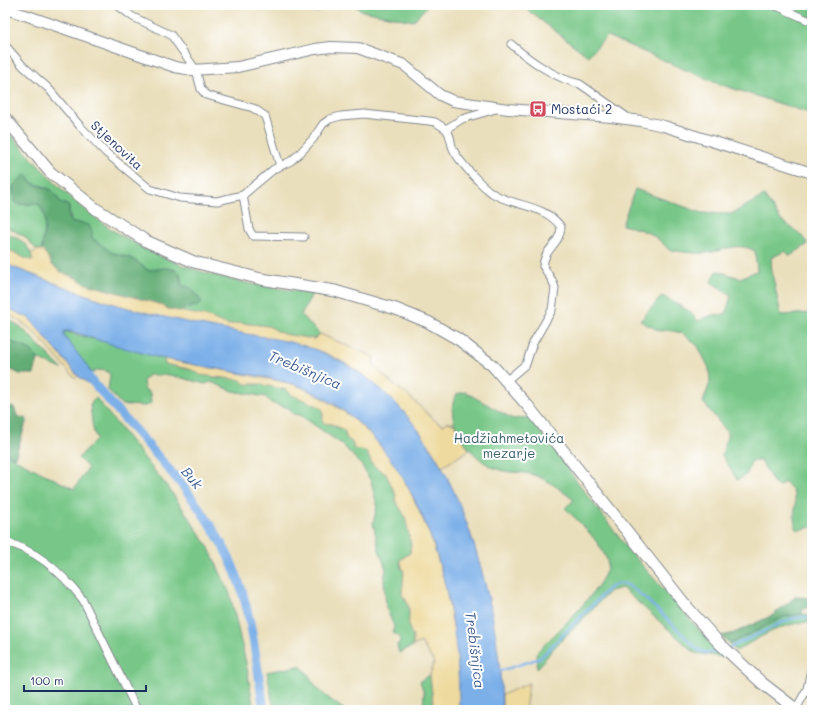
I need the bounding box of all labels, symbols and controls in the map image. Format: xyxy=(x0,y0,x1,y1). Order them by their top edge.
bus stop icon: Mostaći 2 xyxy=(528,99,548,119)
place label: Mostaći 2 xyxy=(551,100,612,117)
street label: Stjenovita xyxy=(88,116,147,173)
water label: Trebišnjica xyxy=(266,346,344,393)
park label: Hadžiahmetovića mezarje xyxy=(454,429,564,461)
water label: Buk xyxy=(177,462,208,493)
water label: Trebišnjica xyxy=(461,610,490,689)
scale bar xyxy=(24,667,146,693)
text: 100 m xyxy=(30,672,64,688)

